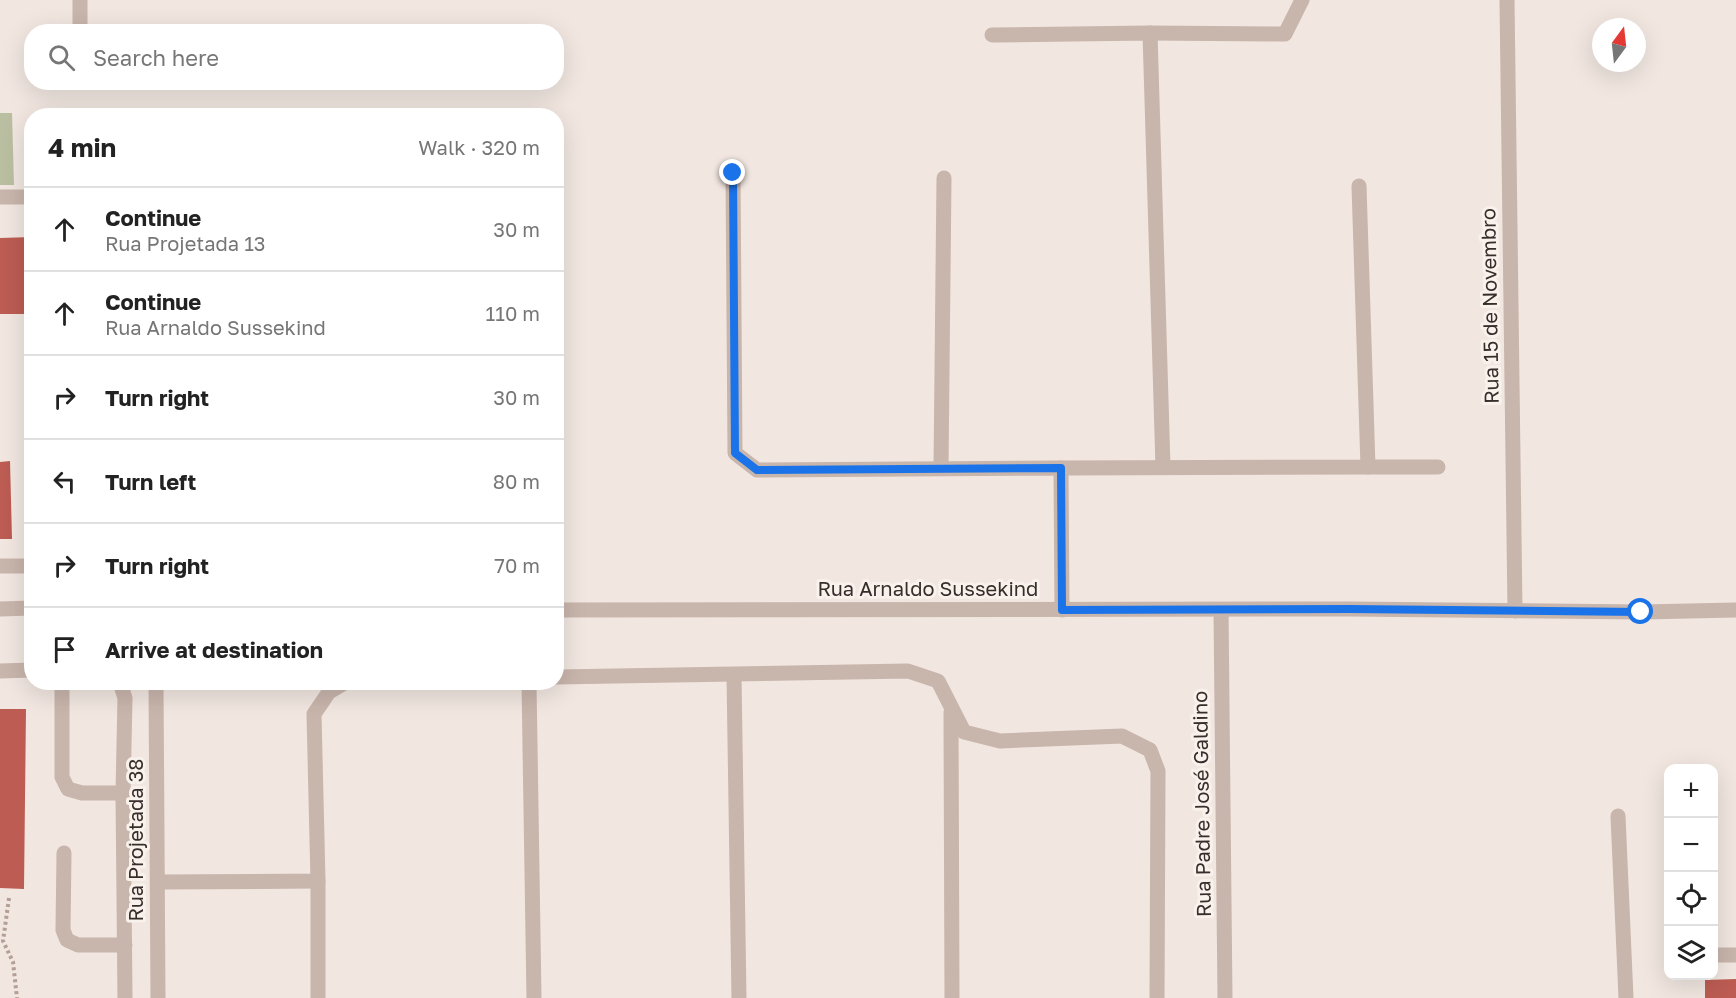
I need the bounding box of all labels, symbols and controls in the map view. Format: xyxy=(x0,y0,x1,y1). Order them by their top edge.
north arrow xyxy=(1592,18,1646,72)
search box xyxy=(24,24,564,90)
icon: search xyxy=(45,41,78,74)
text: Search here xyxy=(93,44,219,71)
text: 4 min xyxy=(48,132,116,163)
text: Walk · 320 m xyxy=(418,135,540,159)
route end xyxy=(719,159,745,185)
text: Continue xyxy=(105,204,201,231)
street label: Rua 15 de Novembro xyxy=(1475,208,1503,404)
icon: ahead xyxy=(48,213,81,246)
text: 30 m xyxy=(493,217,540,241)
text: Rua Projetada 13 xyxy=(105,231,266,255)
text: Continue xyxy=(105,288,201,315)
icon: ahead xyxy=(48,297,81,330)
text: 110 m xyxy=(486,301,540,325)
text: Rua Arnaldo Sussekind xyxy=(105,315,326,339)
icon: right xyxy=(48,381,81,414)
text: Turn right xyxy=(105,384,209,411)
text: 30 m xyxy=(493,385,540,409)
icon: left xyxy=(48,465,81,498)
text: Turn left xyxy=(105,468,196,495)
text: 80 m xyxy=(493,469,540,493)
icon: right xyxy=(48,549,81,582)
text: Turn right xyxy=(105,552,209,579)
text: 70 m xyxy=(494,553,540,577)
street label: Rua Arnaldo Sussekind xyxy=(818,576,1038,600)
route start xyxy=(1627,598,1653,624)
icon: arrive xyxy=(48,633,81,666)
text: Arrive at destination xyxy=(105,636,323,663)
street label: Rua Padre José Galdino xyxy=(1187,691,1215,917)
street label: Rua Projetada 38 xyxy=(123,758,147,922)
map controls xyxy=(1664,764,1718,980)
button: + xyxy=(1664,764,1718,818)
button: − xyxy=(1664,818,1718,872)
button: locate xyxy=(1664,872,1718,926)
button: layers xyxy=(1664,926,1718,980)

